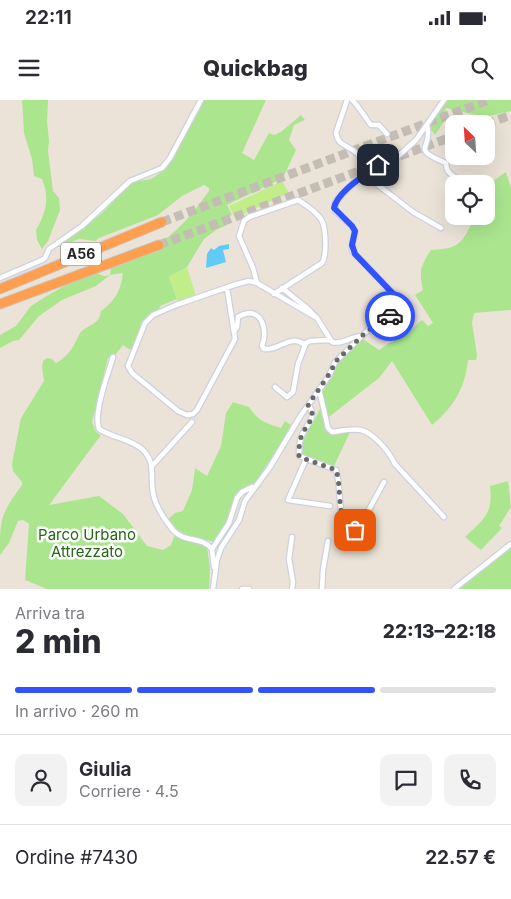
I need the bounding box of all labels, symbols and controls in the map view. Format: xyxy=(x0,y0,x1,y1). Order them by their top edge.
text: 22:11 xyxy=(25,6,72,29)
icon: menu xyxy=(15,54,43,82)
icon: search xyxy=(468,54,496,82)
text: Quickbag xyxy=(203,55,308,81)
north arrow xyxy=(445,115,495,165)
map controls xyxy=(445,115,495,225)
pin xyxy=(357,144,399,186)
icon: home xyxy=(364,151,392,179)
button: locate xyxy=(445,175,495,225)
road number: A56 xyxy=(61,242,101,266)
courier xyxy=(365,291,415,341)
icon: car xyxy=(376,302,404,330)
pin xyxy=(334,509,376,551)
icon: bag xyxy=(341,516,369,544)
park label: Parco Urbano Attrezzato xyxy=(38,525,136,561)
text: Arriva tra xyxy=(15,603,85,623)
text: 22:13–22:18 xyxy=(383,620,496,643)
text: 2 min xyxy=(15,622,101,661)
text: In arrivo · 260 m xyxy=(15,701,139,721)
button: person xyxy=(15,754,67,806)
button: chat xyxy=(380,754,432,806)
button: phone xyxy=(444,754,496,806)
text: Giulia xyxy=(79,758,132,781)
text: Corriere · 4.5 xyxy=(79,781,179,801)
text: Ordine #7430 xyxy=(15,846,138,869)
text: 22.57 € xyxy=(425,846,496,869)

